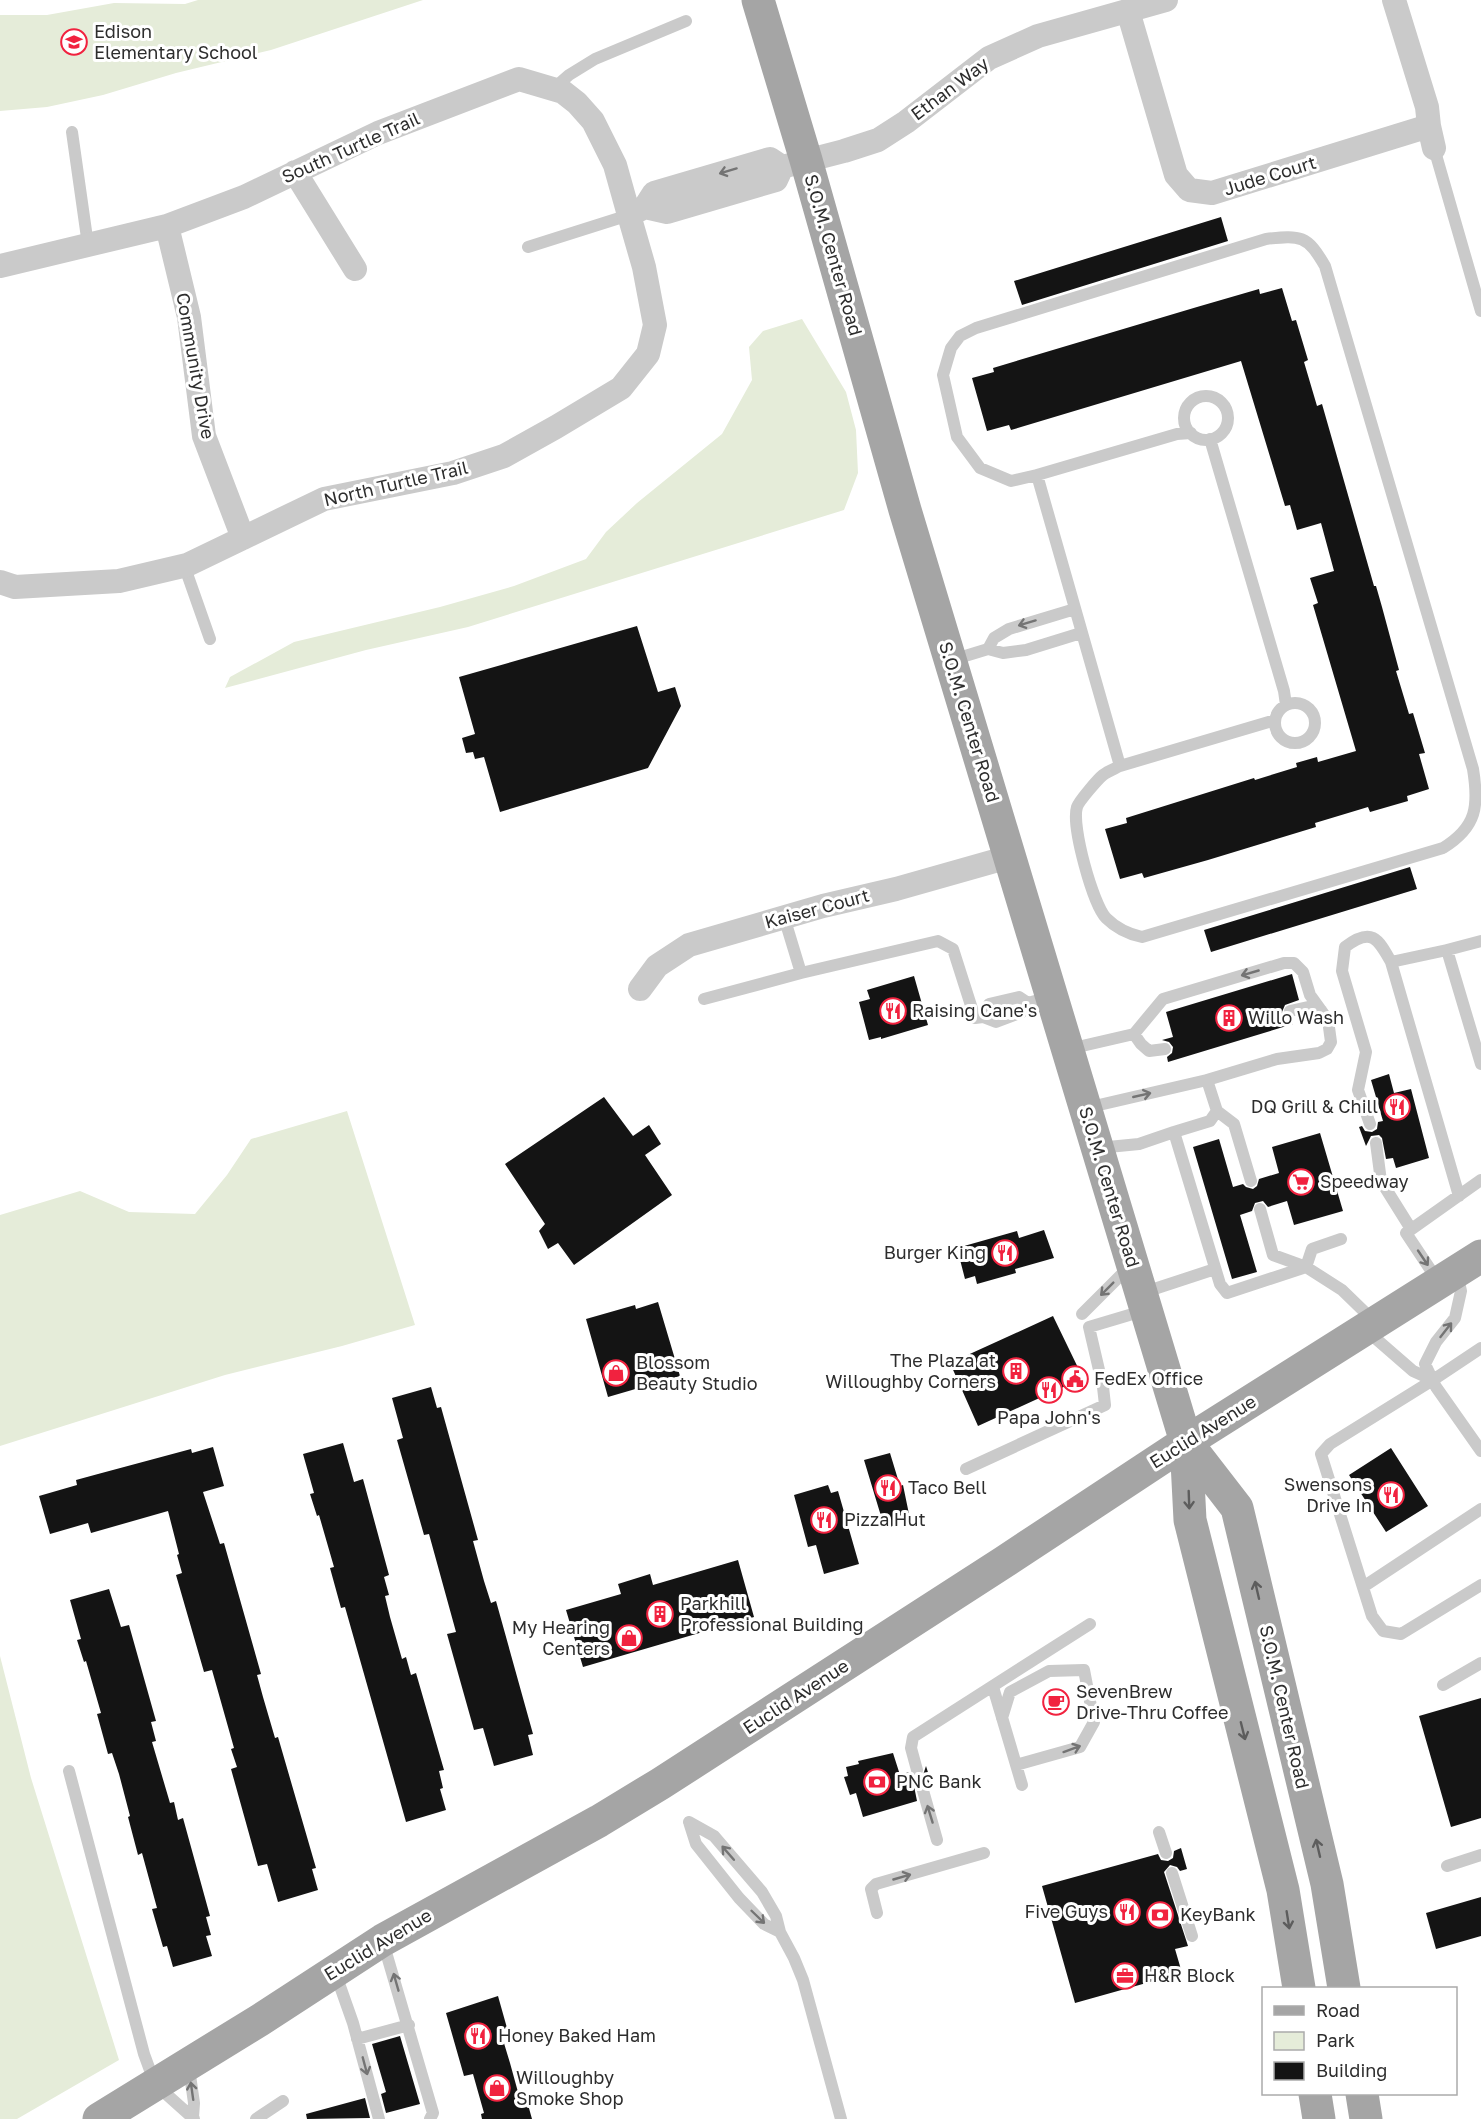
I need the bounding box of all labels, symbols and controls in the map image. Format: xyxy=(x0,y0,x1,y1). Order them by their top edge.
place label: Edison Elementary School xyxy=(94,20,258,63)
school or university icon: Edison Elementary School xyxy=(59,27,89,57)
street label: Ethan Way xyxy=(906,52,993,125)
street label: South Turtle Trail xyxy=(278,107,423,187)
street label: Jude Court xyxy=(1221,151,1319,200)
one-way arrow xyxy=(719,166,738,177)
street label: S.O.M. Center Road xyxy=(800,171,868,338)
street label: Community Drive xyxy=(172,291,220,441)
street label: North Turtle Trail xyxy=(322,456,470,510)
one-way arrow xyxy=(1018,618,1037,629)
street label: S.O.M. Center Road xyxy=(935,639,1005,805)
street label: Kaiser Court xyxy=(762,884,871,933)
one-way arrow xyxy=(1241,968,1260,979)
restaurant icon: Raising Cane's xyxy=(878,996,908,1026)
place label: Raising Cane's xyxy=(912,999,1037,1021)
building icon: Willo Wash xyxy=(1214,1003,1244,1033)
place label: Willo Wash xyxy=(1248,1006,1344,1028)
one-way arrow xyxy=(1133,1089,1152,1101)
restaurant icon: DQ Grill & Chill xyxy=(1382,1092,1412,1122)
place label: DQ Grill & Chill xyxy=(1251,1095,1378,1117)
street label: S.O.M. Center Road xyxy=(1075,1104,1145,1270)
supermarket icon: Speedway xyxy=(1286,1167,1316,1197)
place label: Speedway xyxy=(1320,1170,1409,1192)
restaurant icon: Burger King xyxy=(990,1238,1020,1268)
place label: Burger King xyxy=(884,1241,986,1263)
one-way arrow xyxy=(1417,1249,1429,1266)
one-way arrow xyxy=(1100,1282,1115,1296)
one-way arrow xyxy=(1439,1322,1452,1338)
place label: The Plaza at Willoughby Corners xyxy=(825,1349,996,1392)
place label: Blossom Beauty Studio xyxy=(636,1351,758,1394)
building icon: The Plaza at Willoughby Corners xyxy=(1001,1356,1031,1386)
shop icon: Blossom Beauty Studio xyxy=(601,1358,631,1388)
public building icon: FedEx Office xyxy=(1060,1364,1090,1394)
place label: FedEx Office xyxy=(1094,1367,1203,1389)
restaurant icon: Papa John's xyxy=(1034,1375,1064,1405)
street label: Euclid Avenue xyxy=(1145,1390,1260,1473)
place label: Papa John's xyxy=(997,1406,1101,1428)
restaurant icon: Taco Bell xyxy=(873,1473,903,1503)
place label: Swensons Drive In xyxy=(1284,1473,1372,1516)
place label: Taco Bell xyxy=(908,1476,987,1498)
restaurant icon: Swensons Drive In xyxy=(1376,1480,1406,1510)
one-way arrow xyxy=(1183,1490,1194,1510)
restaurant icon: Pizza Hut xyxy=(809,1505,839,1535)
place label: Pizza Hut xyxy=(844,1508,926,1530)
one-way arrow xyxy=(1250,1581,1262,1600)
place label: Parkhill Professional Building xyxy=(680,1592,864,1635)
building icon: Parkhill Professional Building xyxy=(645,1599,675,1629)
place label: My Hearing Centers xyxy=(512,1616,610,1659)
shop icon: My Hearing Centers xyxy=(614,1623,644,1653)
street label: S.O.M. Center Road xyxy=(1255,1623,1314,1791)
street label: Euclid Avenue xyxy=(739,1654,852,1738)
place label: SevenBrew Drive-Thru Coffee xyxy=(1076,1680,1228,1723)
cafe icon: SevenBrew Drive-Thru Coffee xyxy=(1041,1687,1071,1717)
one-way arrow xyxy=(1238,1721,1249,1740)
one-way arrow xyxy=(1062,1742,1081,1753)
bank icon: PNC Bank xyxy=(862,1767,892,1797)
place label: PNC Bank xyxy=(896,1770,982,1792)
one-way arrow xyxy=(924,1804,935,1823)
one-way arrow xyxy=(1312,1839,1324,1858)
one-way arrow xyxy=(722,1845,735,1861)
one-way arrow xyxy=(892,1871,911,1882)
restaurant icon: Five Guys xyxy=(1112,1897,1142,1927)
place label: Five Guys xyxy=(1025,1900,1108,1922)
bank icon: KeyBank xyxy=(1145,1900,1175,1930)
street label: Euclid Avenue xyxy=(320,1903,435,1985)
place label: KeyBank xyxy=(1180,1903,1256,1925)
one-way arrow xyxy=(750,1910,765,1924)
one-way arrow xyxy=(1283,1910,1294,1930)
office icon: H&R Block xyxy=(1110,1961,1140,1991)
place label: H&R Block xyxy=(1144,1964,1235,1986)
one-way arrow xyxy=(390,1973,401,1992)
legend xyxy=(1262,1987,1457,2095)
text: Road xyxy=(1316,1999,1360,2021)
restaurant icon: Honey Baked Ham xyxy=(463,2021,493,2051)
place label: Honey Baked Ham xyxy=(498,2024,656,2046)
text: Park xyxy=(1316,2029,1355,2051)
one-way arrow xyxy=(359,2056,371,2075)
text: Building xyxy=(1316,2059,1387,2081)
place label: Willoughby Smoke Shop xyxy=(516,2066,623,2109)
shop icon: Willoughby Smoke Shop xyxy=(482,2073,512,2103)
one-way arrow xyxy=(187,2081,198,2101)

